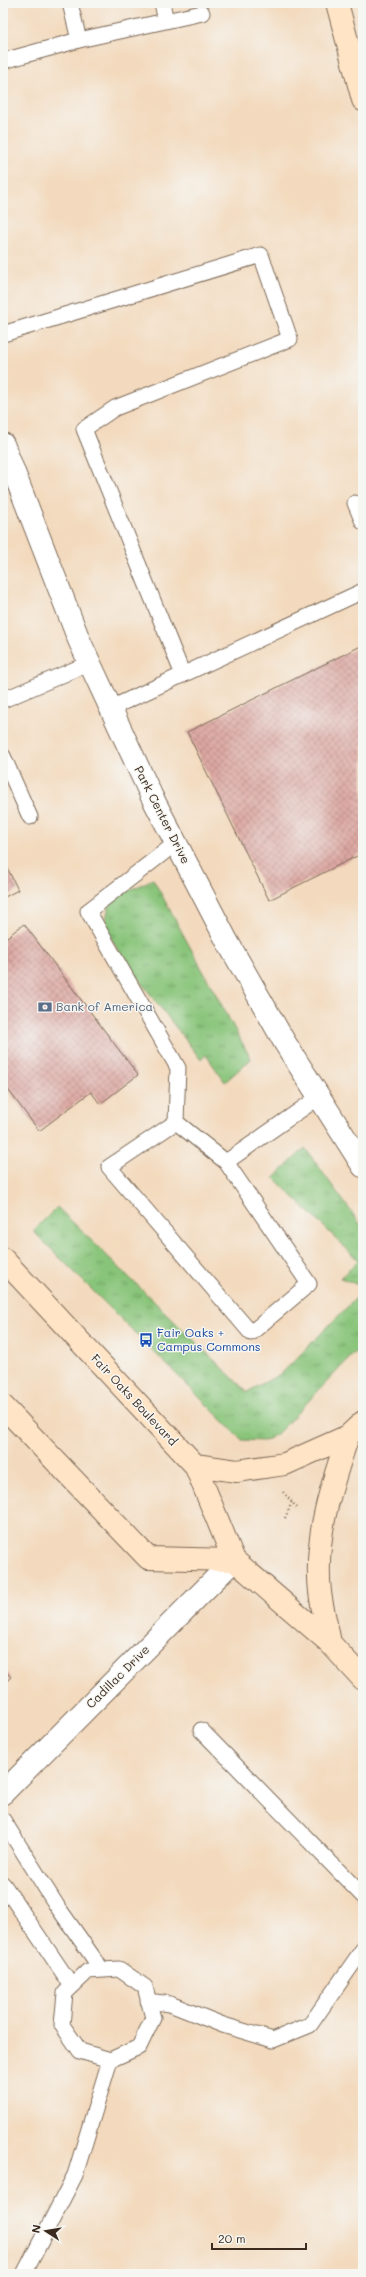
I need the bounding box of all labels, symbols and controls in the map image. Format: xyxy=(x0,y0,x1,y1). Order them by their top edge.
street label: Park Center Drive xyxy=(131,763,195,866)
place label: Bank of America xyxy=(56,998,153,1014)
bank icon: Bank of America xyxy=(37,999,53,1015)
place label: Fair Oaks + Campus Commons xyxy=(157,1324,261,1354)
bus stop icon: Fair Oaks + Campus Commons xyxy=(138,1332,154,1348)
street label: Fair Oaks Boulevard xyxy=(88,1350,182,1449)
street label: Cadillac Drive xyxy=(82,1641,152,1711)
north arrow xyxy=(26,2211,66,2251)
text: N xyxy=(28,2223,44,2234)
scale bar xyxy=(212,2225,306,2251)
text: 20 m xyxy=(218,2230,246,2246)

